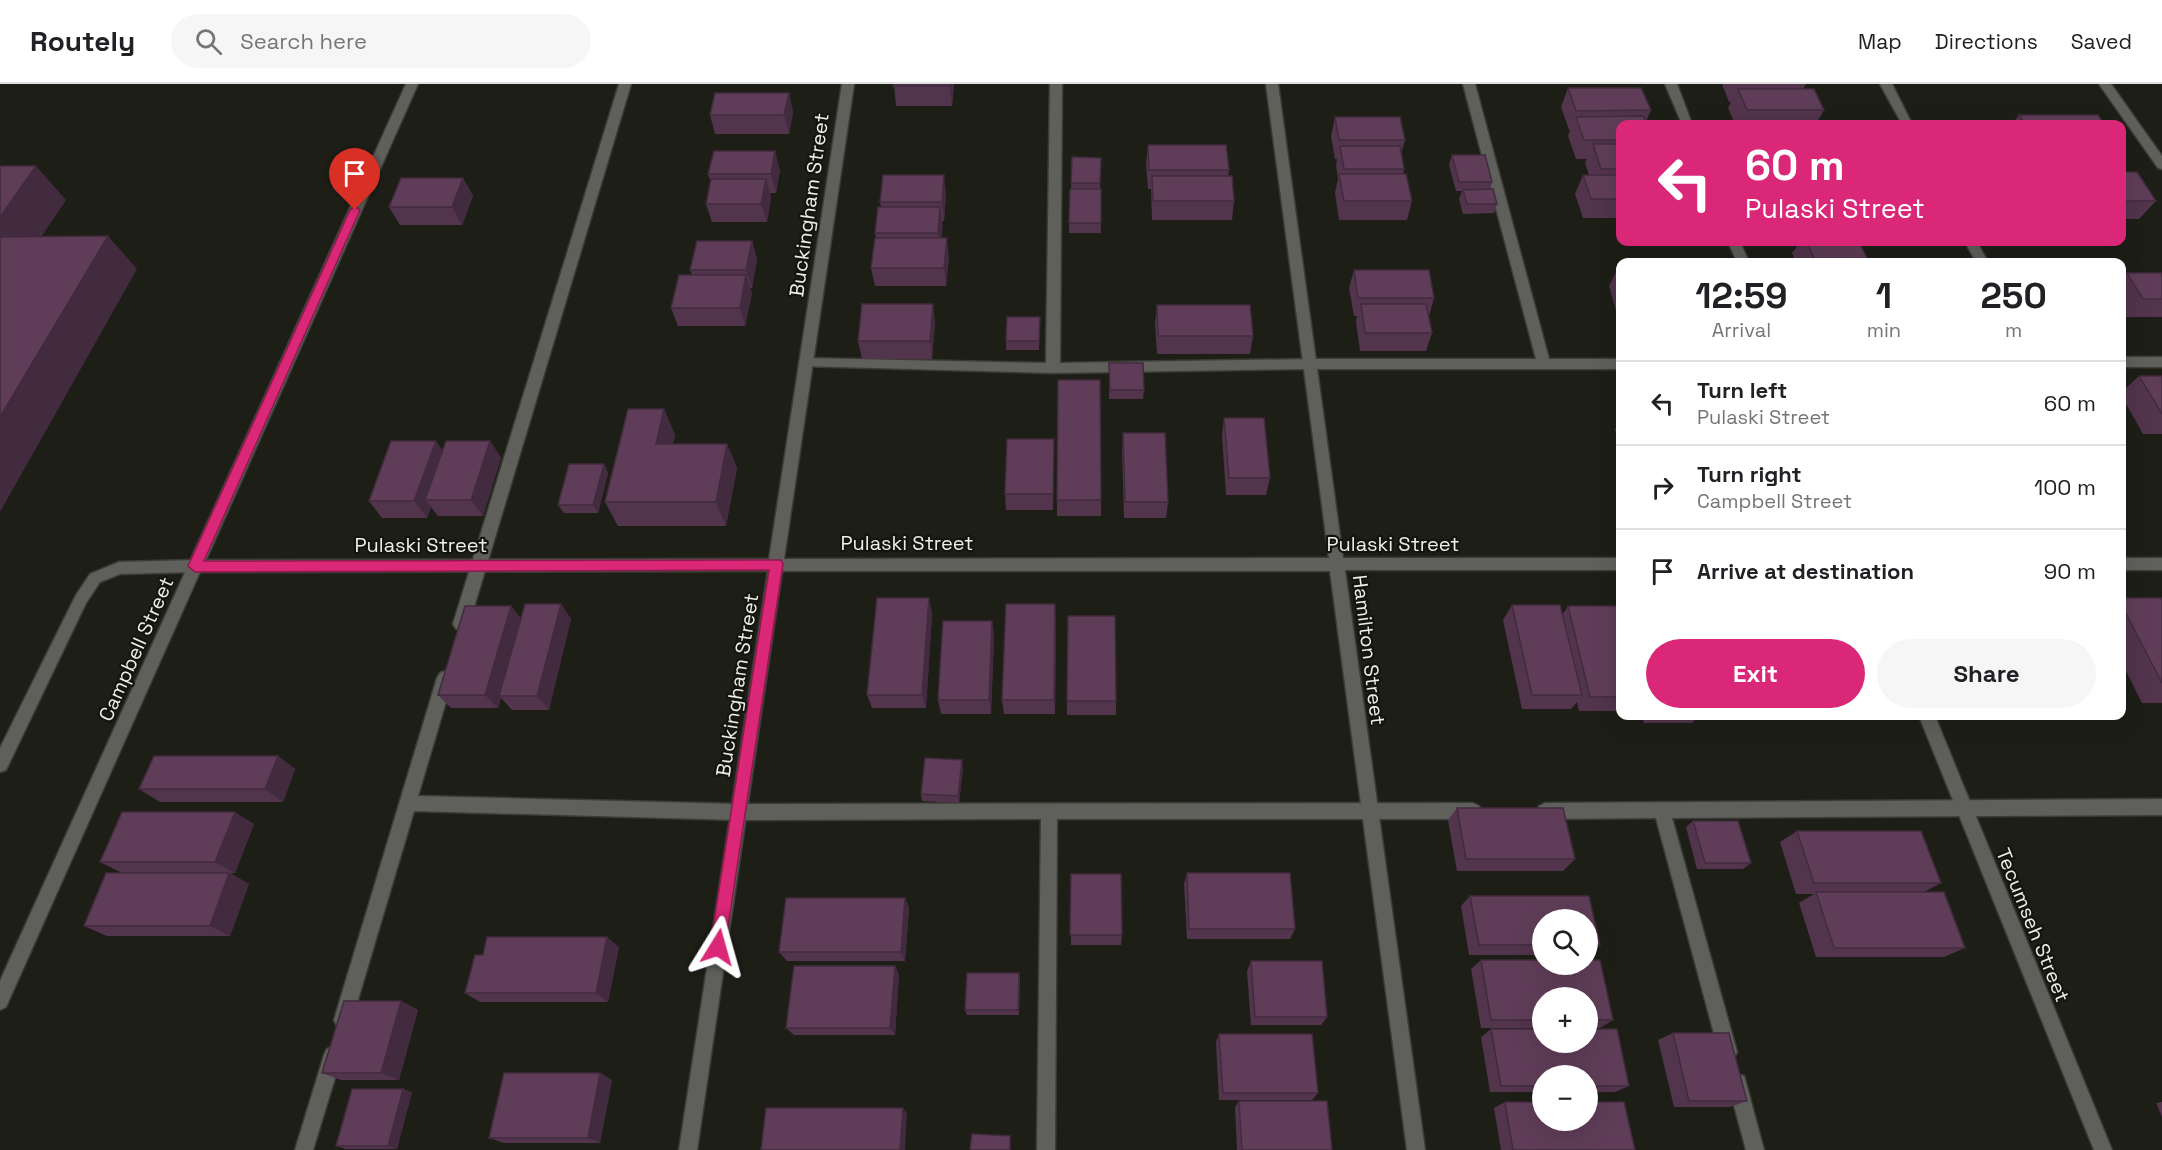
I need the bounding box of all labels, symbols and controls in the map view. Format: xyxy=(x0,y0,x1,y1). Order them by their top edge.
search box xyxy=(171,14,591,68)
text: Routely xyxy=(30,23,135,59)
icon: search xyxy=(192,25,225,58)
text: Search here xyxy=(240,27,367,55)
text: Map xyxy=(1858,28,1902,55)
text: Directions xyxy=(1935,28,2038,55)
text: Saved xyxy=(2071,28,2132,55)
street label: Buckingham Street xyxy=(783,111,835,299)
text: 60 m xyxy=(1745,139,1845,192)
icon: left xyxy=(1646,144,1724,222)
pin xyxy=(329,148,380,210)
icon: arrive xyxy=(338,157,371,190)
text: Pulaski Street xyxy=(1745,191,1925,226)
text: 12:59 xyxy=(1695,273,1788,319)
text: 1 xyxy=(1876,273,1892,319)
text: 250 xyxy=(1980,273,2047,319)
text: Arrival xyxy=(1712,317,1771,343)
text: min xyxy=(1867,317,1901,343)
text: m xyxy=(2005,317,2022,343)
text: Turn left xyxy=(1697,376,1787,404)
icon: left xyxy=(1646,387,1679,420)
text: 60 m xyxy=(2044,389,2096,417)
text: Pulaski Street xyxy=(1697,404,1830,430)
text: Turn right xyxy=(1697,460,1802,488)
icon: right xyxy=(1646,471,1679,504)
text: 100 m xyxy=(2034,473,2096,501)
text: Campbell Street xyxy=(1697,488,1852,514)
street label: Pulaski Street xyxy=(840,530,974,556)
street label: Pulaski Street xyxy=(1326,531,1460,557)
street label: Pulaski Street xyxy=(354,532,488,558)
icon: arrive xyxy=(1646,555,1679,588)
text: Arrive at destination xyxy=(1697,557,1914,585)
text: 90 m xyxy=(2044,557,2096,585)
street label: Campbell Street xyxy=(93,573,179,725)
street label: Hamilton Street xyxy=(1347,573,1391,727)
street label: Buckingham Street xyxy=(710,591,764,779)
button: Exit xyxy=(1646,639,1865,708)
button: Share xyxy=(1877,639,2096,708)
street label: Tecumseh Street xyxy=(1990,844,2076,1006)
map controls xyxy=(1532,909,1598,1131)
button: search xyxy=(1532,909,1598,975)
position arrow xyxy=(686,915,750,979)
button: + xyxy=(1532,987,1598,1053)
button: − xyxy=(1532,1065,1598,1131)

